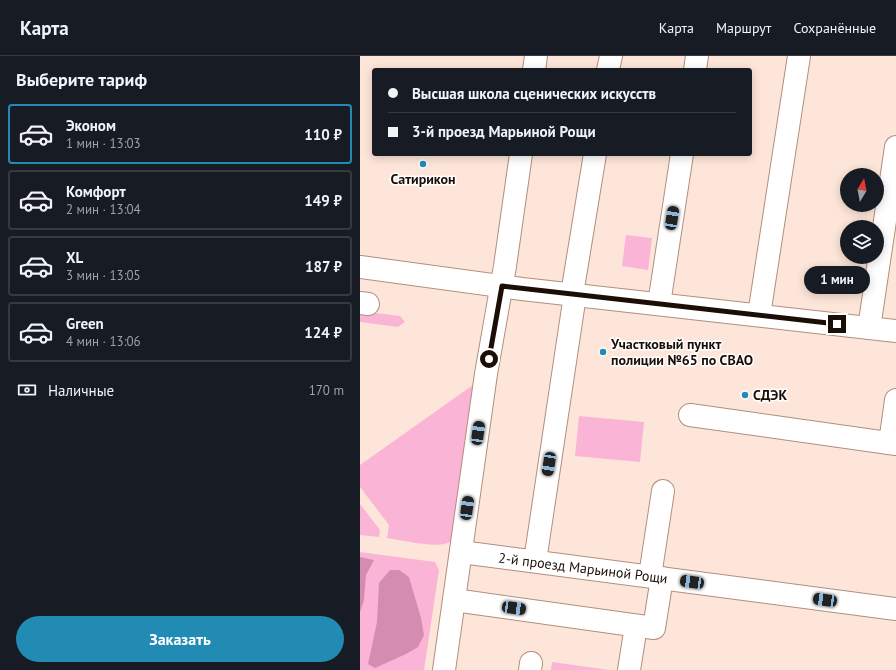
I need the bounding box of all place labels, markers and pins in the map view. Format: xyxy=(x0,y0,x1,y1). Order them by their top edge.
marker: Сатирикон xyxy=(418,159,428,169)
place label: Сатирикон xyxy=(390,170,456,188)
place label: Участковый пункт полиции №65 по СВАО xyxy=(610,335,753,369)
marker: Участковый пункт полиции №65 по СВАО xyxy=(598,347,608,357)
place label: СДЭК xyxy=(753,386,787,404)
marker: СДЭК xyxy=(740,390,750,400)

